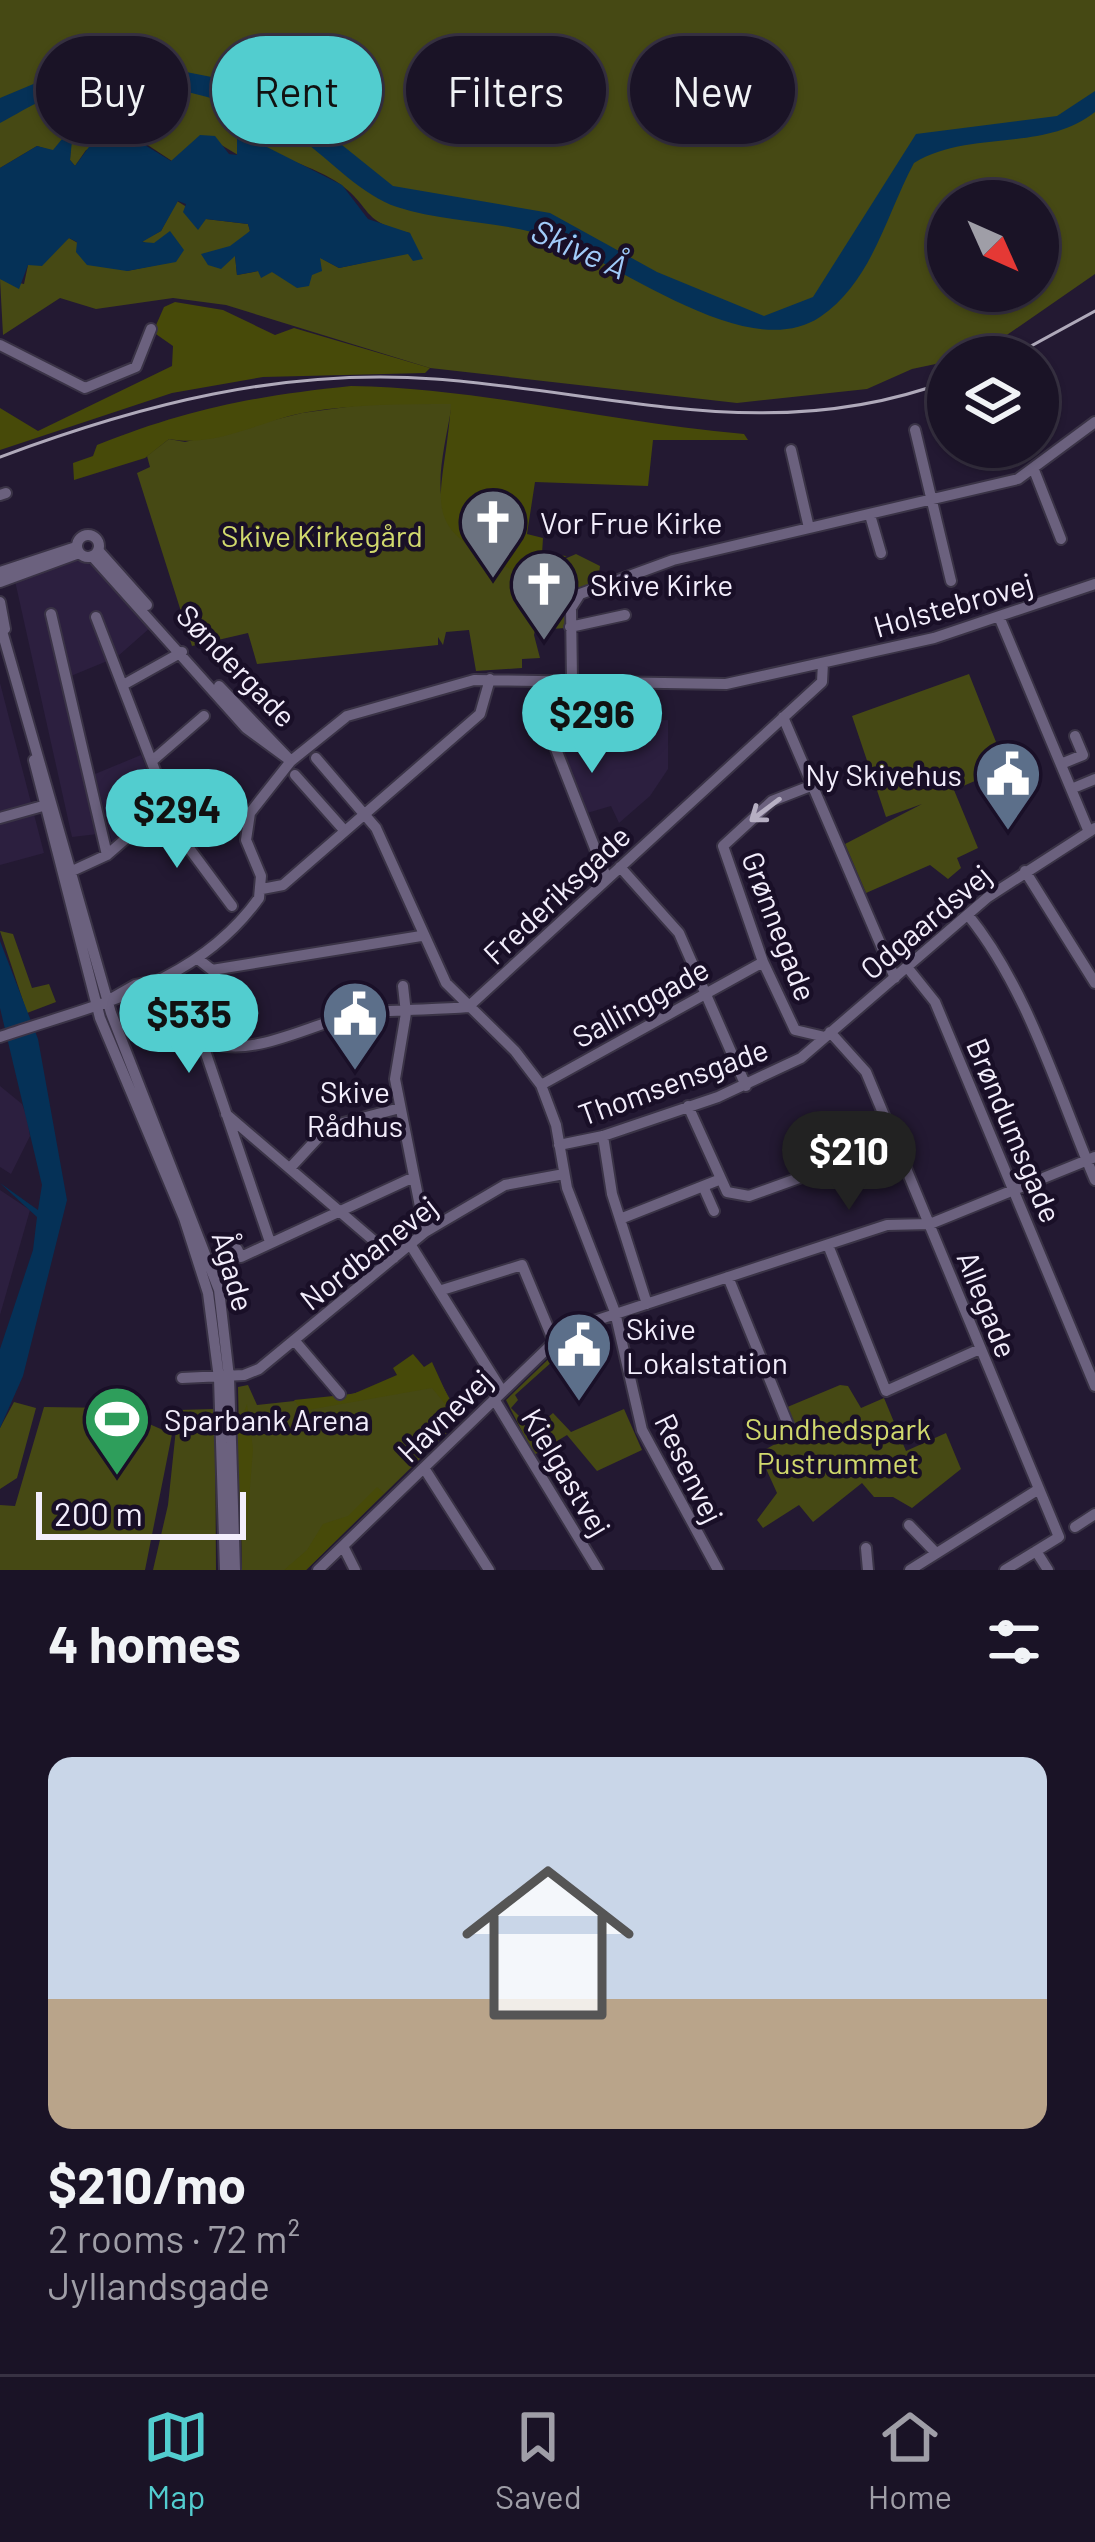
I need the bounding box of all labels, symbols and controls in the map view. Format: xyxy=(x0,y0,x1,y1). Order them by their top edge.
chip: Buy xyxy=(36,36,188,144)
chip: Rent xyxy=(212,36,382,144)
chip: Filters xyxy=(406,36,606,144)
chip: New xyxy=(630,36,795,144)
north arrow xyxy=(927,180,1059,312)
map controls xyxy=(927,180,1059,468)
water label: Skive Å xyxy=(526,208,634,287)
button: layers xyxy=(927,336,1059,468)
church icon: Vor Frue Kirke xyxy=(458,487,528,581)
place label: Vor Frue Kirke xyxy=(540,504,723,540)
park label: Skive Kirkegård xyxy=(221,517,423,553)
church icon: Skive Kirke xyxy=(509,549,579,643)
street label: Holstebrovej xyxy=(869,564,1037,644)
place label: Skive Kirke xyxy=(590,566,733,602)
street label: Søndergade xyxy=(170,596,304,734)
pin: $296 xyxy=(521,674,663,776)
text: $296 xyxy=(549,689,635,736)
public building icon: Ny Skivehus xyxy=(973,739,1043,833)
place label: Ny Skivehus xyxy=(805,756,962,792)
pin: $294 xyxy=(106,769,248,871)
text: $294 xyxy=(133,784,221,831)
one-way arrow xyxy=(749,796,781,823)
street label: Frederiksgade xyxy=(475,817,637,971)
street label: Grønnegade xyxy=(735,846,825,1006)
street label: Odgaardsvej xyxy=(852,856,998,986)
street label: Sallinggade xyxy=(566,950,714,1054)
pin: $535 xyxy=(118,974,260,1076)
public building icon: Skive Rådhus xyxy=(320,979,390,1073)
text: $535 xyxy=(146,989,232,1036)
street label: Thomsensgade xyxy=(573,1030,773,1132)
street label: Brøndumsgade xyxy=(960,1032,1070,1228)
place label: Skive Rådhus xyxy=(307,1073,403,1143)
pin: $210 xyxy=(778,1111,920,1213)
text: $210 xyxy=(809,1126,889,1173)
street label: Nordbanevej xyxy=(292,1187,444,1317)
street label: Ågade xyxy=(205,1227,263,1315)
street label: Allegade xyxy=(950,1245,1026,1363)
public building icon: Skive Lokalstation xyxy=(544,1310,614,1404)
place label: Skive Lokalstation xyxy=(626,1310,788,1380)
street label: Havnevej xyxy=(389,1361,499,1469)
sports icon: Sparbank Arena xyxy=(82,1384,152,1478)
place label: Sparbank Arena xyxy=(164,1401,370,1437)
street label: Kielgastvej xyxy=(515,1402,619,1542)
street label: Resenvej xyxy=(648,1407,732,1529)
park label: Sundhedspark Pustrummet xyxy=(745,1410,931,1480)
scale bar xyxy=(36,1486,246,1539)
text: 200 m xyxy=(54,1493,143,1533)
icon: filters xyxy=(981,1609,1047,1675)
text: 4 homes xyxy=(48,1612,241,1673)
icon: home xyxy=(440,1835,656,2051)
text: $210/mo xyxy=(48,2153,246,2214)
text: 2 rooms · 72 m² xyxy=(48,2214,300,2261)
text: Jyllandsgade xyxy=(48,2261,270,2308)
tab: Map xyxy=(143,2404,209,2516)
tab: Saved xyxy=(495,2404,582,2516)
tab: Home xyxy=(868,2404,952,2516)

